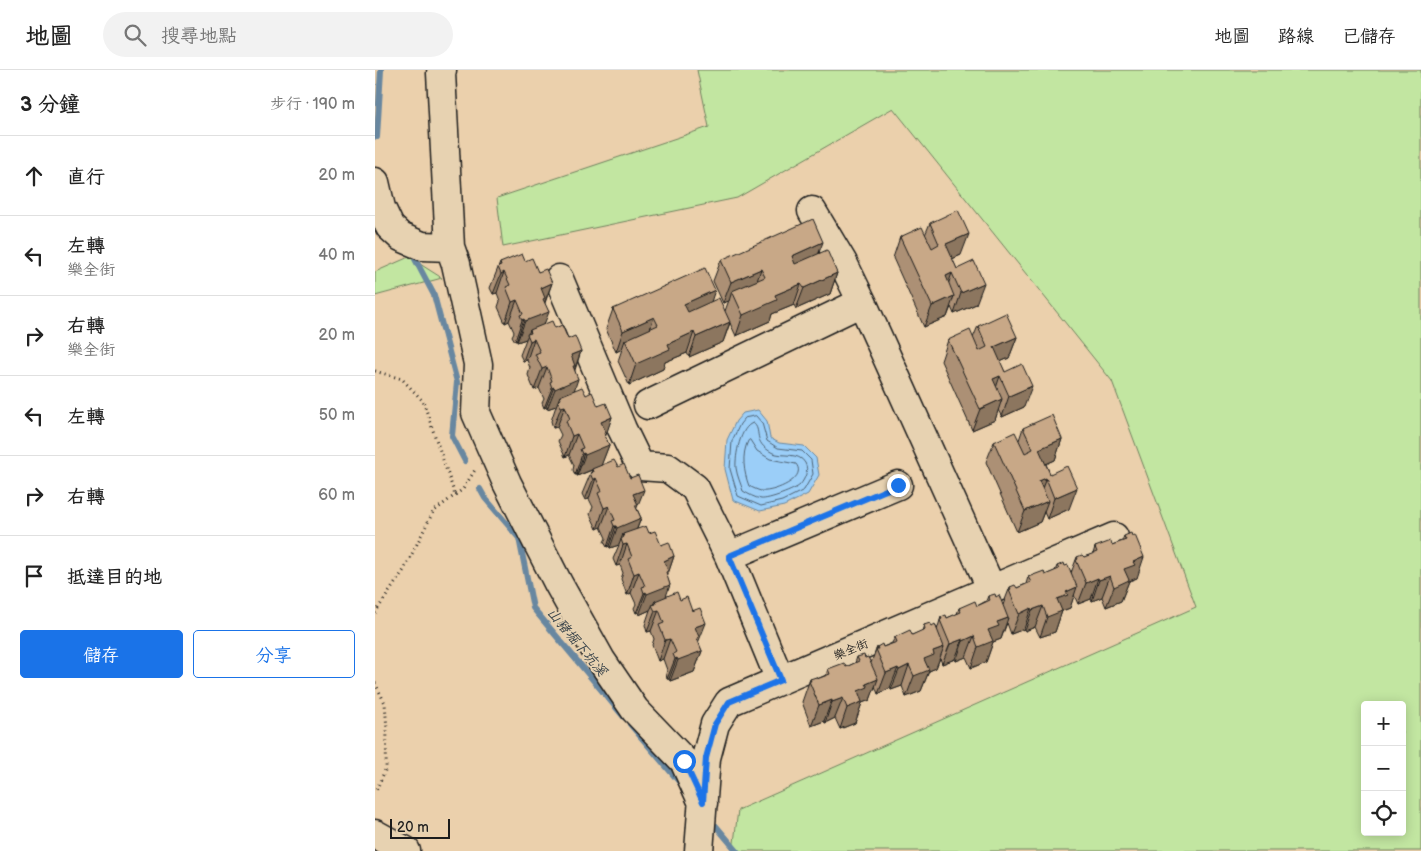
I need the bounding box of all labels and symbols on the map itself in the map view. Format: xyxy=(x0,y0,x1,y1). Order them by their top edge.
route end xyxy=(887,474,910,497)
water label: 山豬堀下坑溪 xyxy=(543,604,611,680)
street label: 樂全街 xyxy=(831,636,871,664)
route start xyxy=(673,750,696,773)
scale bar xyxy=(390,816,450,839)

